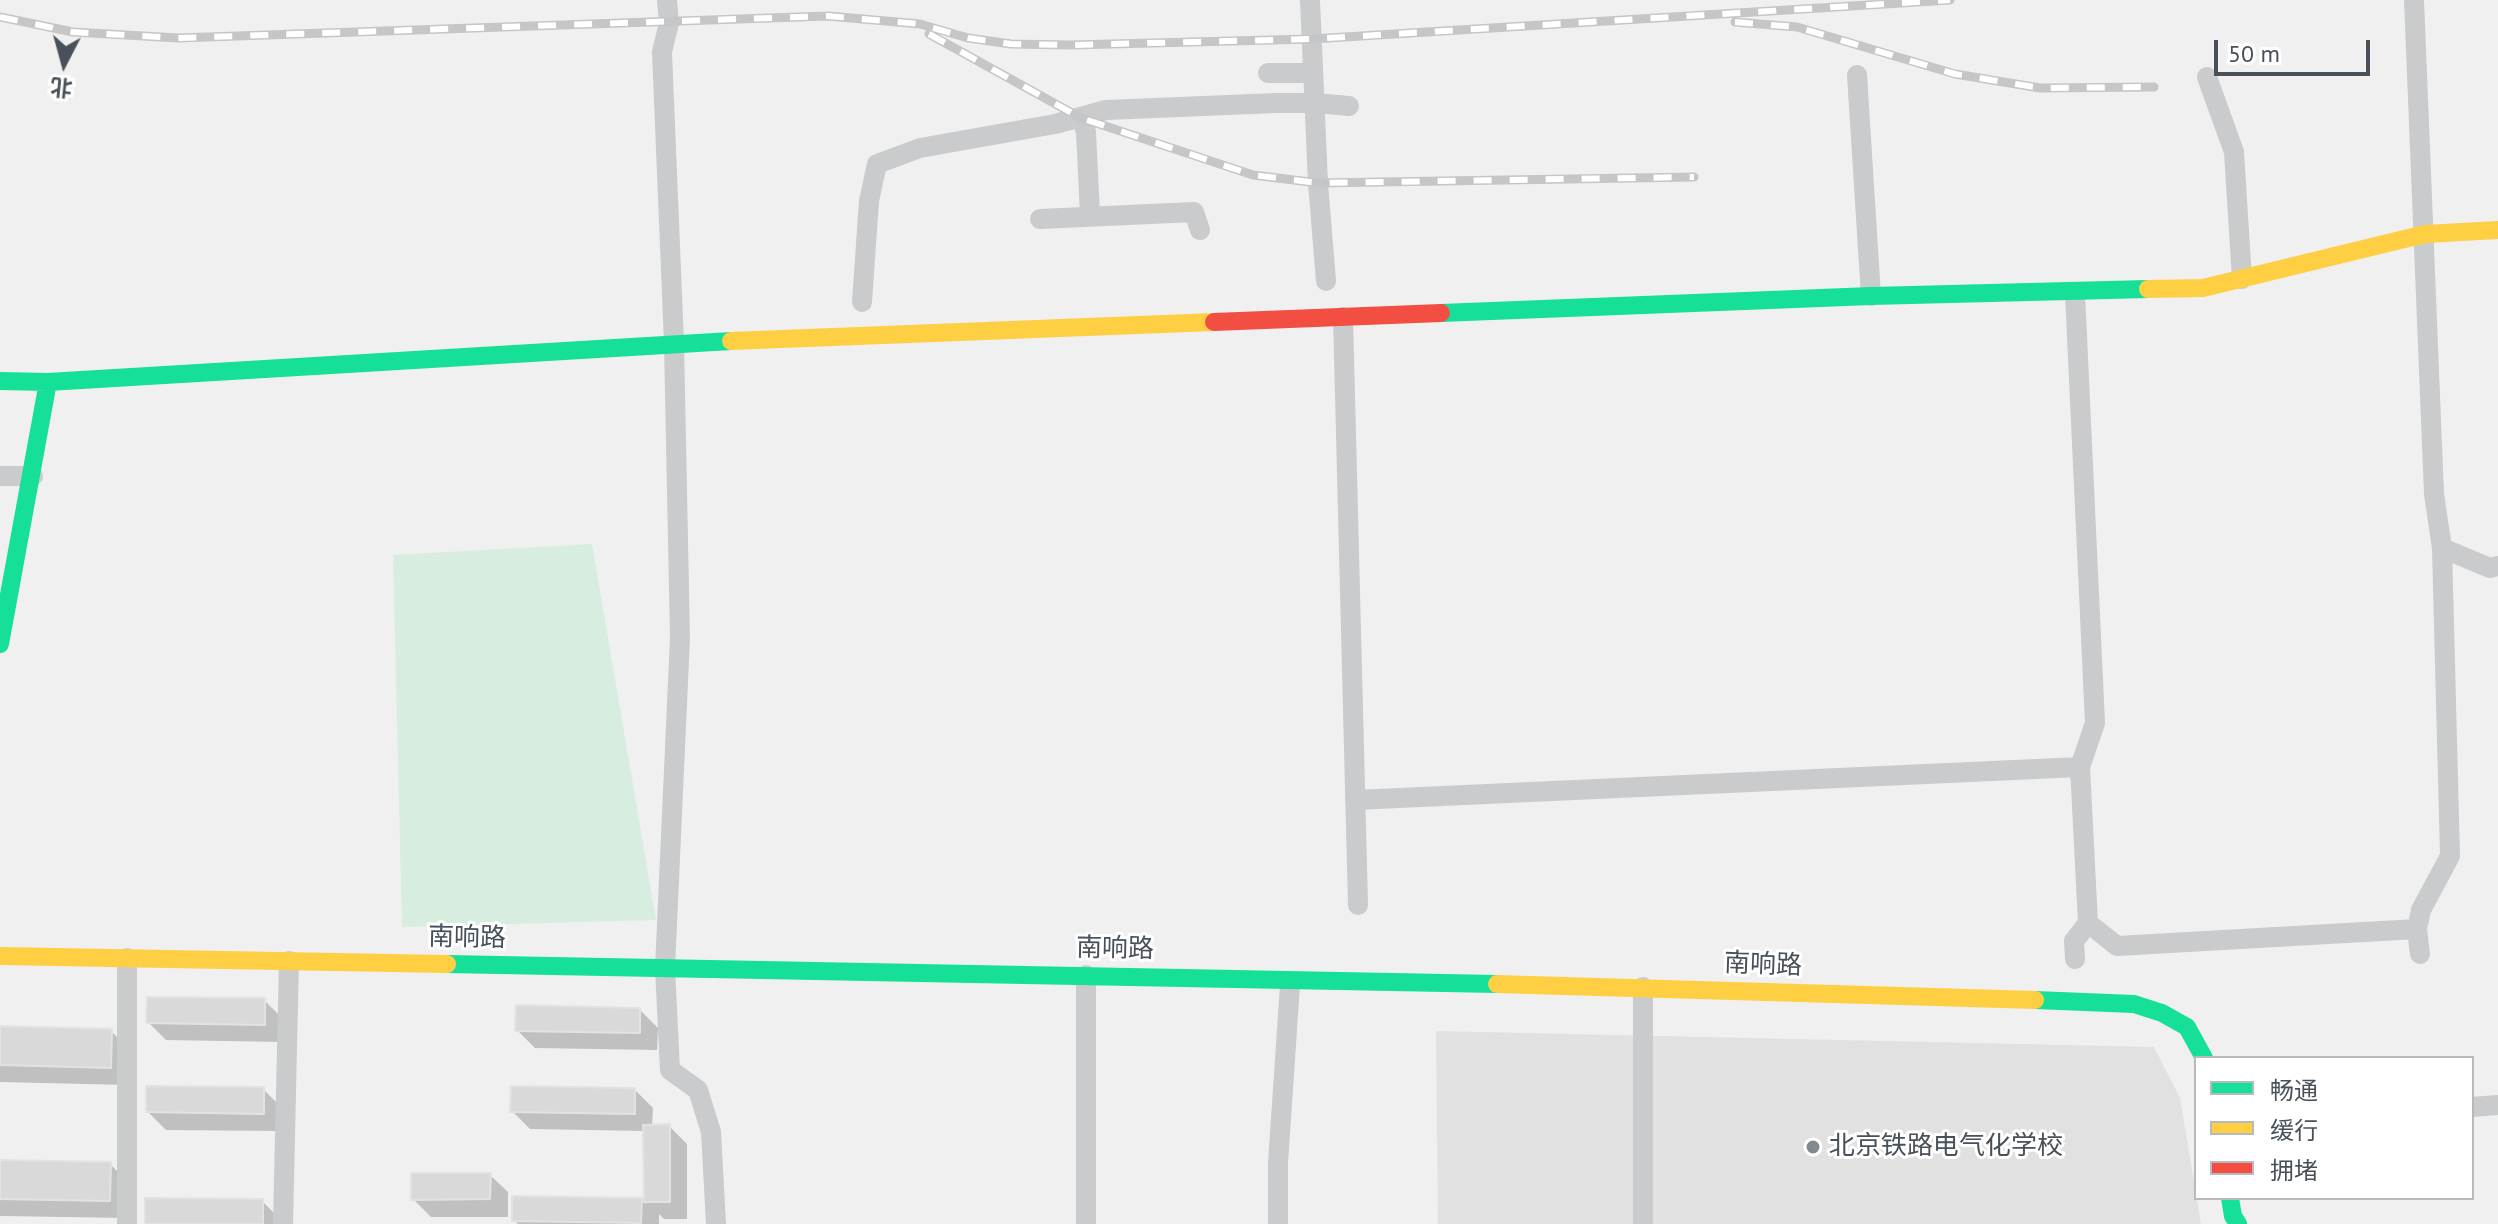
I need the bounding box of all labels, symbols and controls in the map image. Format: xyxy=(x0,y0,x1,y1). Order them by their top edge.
north arrow xyxy=(24,24,104,104)
scale bar xyxy=(2218,24,2374,74)
text: 50 m xyxy=(2228,38,2280,69)
text: 北 xyxy=(49,73,74,103)
street label: 南响路 xyxy=(428,922,506,954)
street label: 南响路 xyxy=(1076,933,1154,965)
street label: 南响路 xyxy=(1723,948,1803,982)
legend xyxy=(2194,1056,2474,1200)
text: 畅通 xyxy=(2270,1075,2318,1106)
text: 缓行 xyxy=(2270,1115,2318,1146)
place label: 北京铁路电气化学校 xyxy=(1829,1131,2063,1163)
marker: 北京铁路电气化学校 xyxy=(1804,1138,1822,1156)
text: 拥堵 xyxy=(2270,1155,2318,1186)

